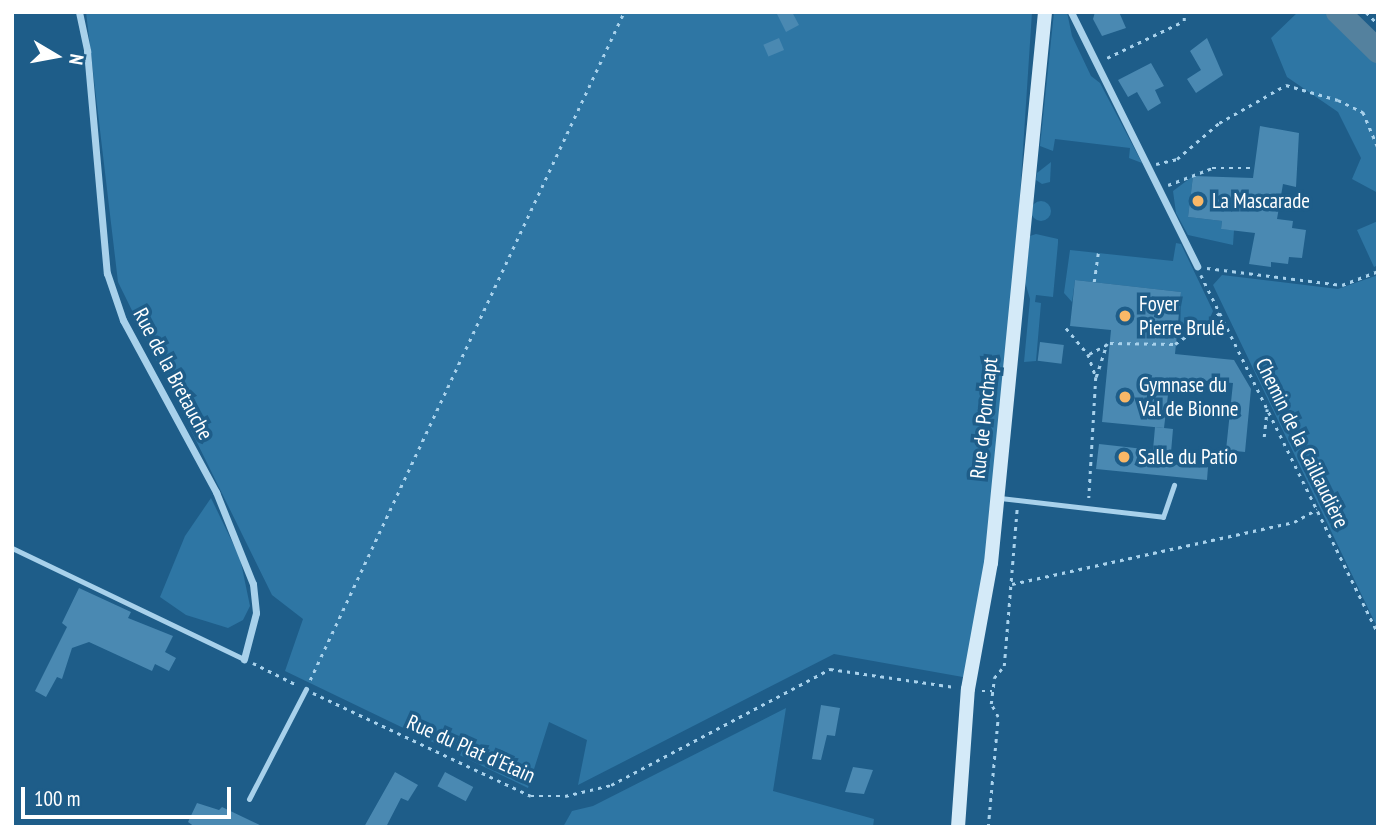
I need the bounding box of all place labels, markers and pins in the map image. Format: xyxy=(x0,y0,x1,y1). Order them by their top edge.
place label: La Mascarade xyxy=(1212,188,1310,214)
marker: La Mascarade xyxy=(1190,193,1206,209)
place label: Foyer Pierre Brulé xyxy=(1139,291,1225,341)
marker: Foyer Pierre Brulé xyxy=(1117,308,1133,324)
place label: Gymnase du Val de Bionne xyxy=(1139,372,1238,422)
marker: Gymnase du Val de Bionne xyxy=(1117,389,1133,405)
place label: Salle du Patio xyxy=(1138,444,1238,470)
marker: Salle du Patio xyxy=(1116,449,1132,465)

